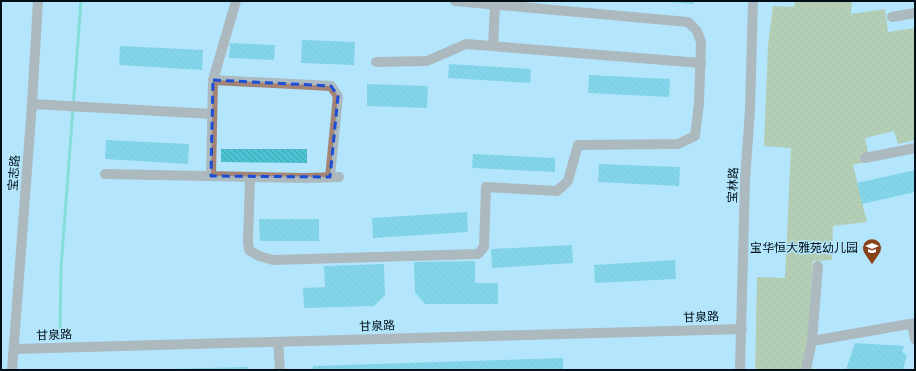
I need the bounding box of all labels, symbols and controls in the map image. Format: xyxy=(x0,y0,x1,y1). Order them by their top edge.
street label: 宝志路 xyxy=(6,155,23,192)
street label: 宝林路 xyxy=(725,167,742,203)
school or university icon: 宝华恒大雅苑幼儿园 xyxy=(861,237,883,265)
place label: 宝华恒大雅苑幼儿园 xyxy=(750,241,858,256)
street label: 甘泉路 xyxy=(683,309,719,326)
street label: 甘泉路 xyxy=(359,318,395,335)
street label: 甘泉路 xyxy=(36,327,72,344)

